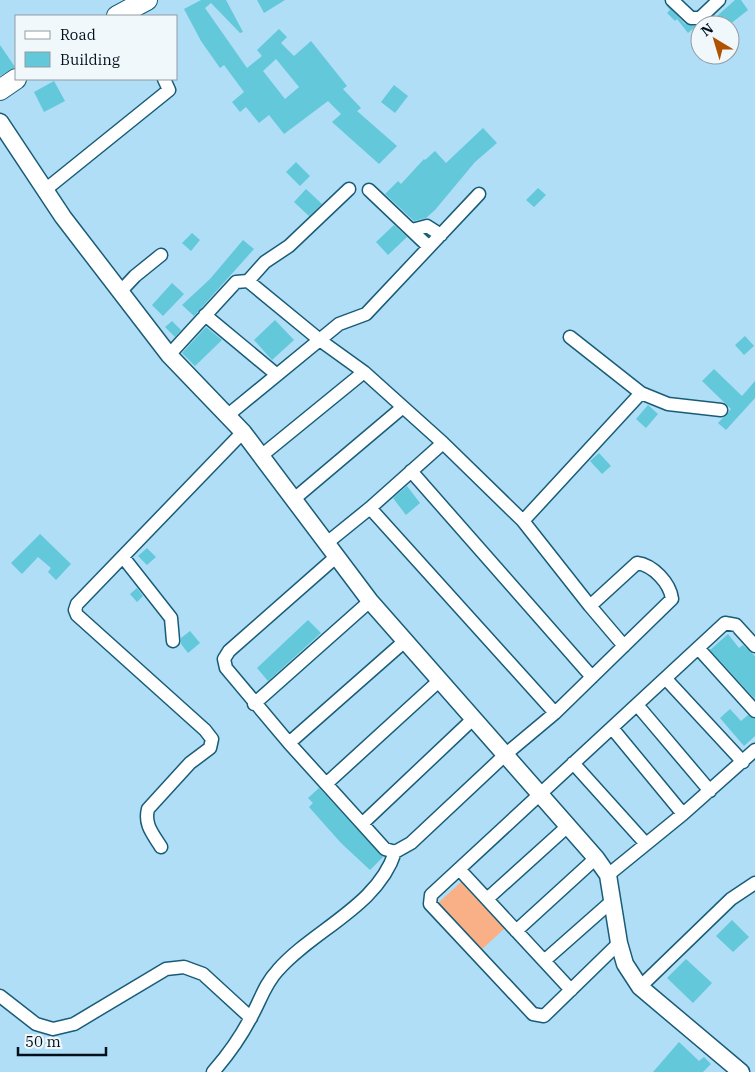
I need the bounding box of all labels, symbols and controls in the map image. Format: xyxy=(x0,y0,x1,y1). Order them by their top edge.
legend xyxy=(15,15,178,80)
north arrow xyxy=(690,15,740,65)
text: N xyxy=(697,19,717,40)
text: Road xyxy=(60,25,96,44)
text: Building xyxy=(60,50,120,69)
scale bar xyxy=(18,1024,105,1056)
text: 50 m xyxy=(25,1032,61,1051)

